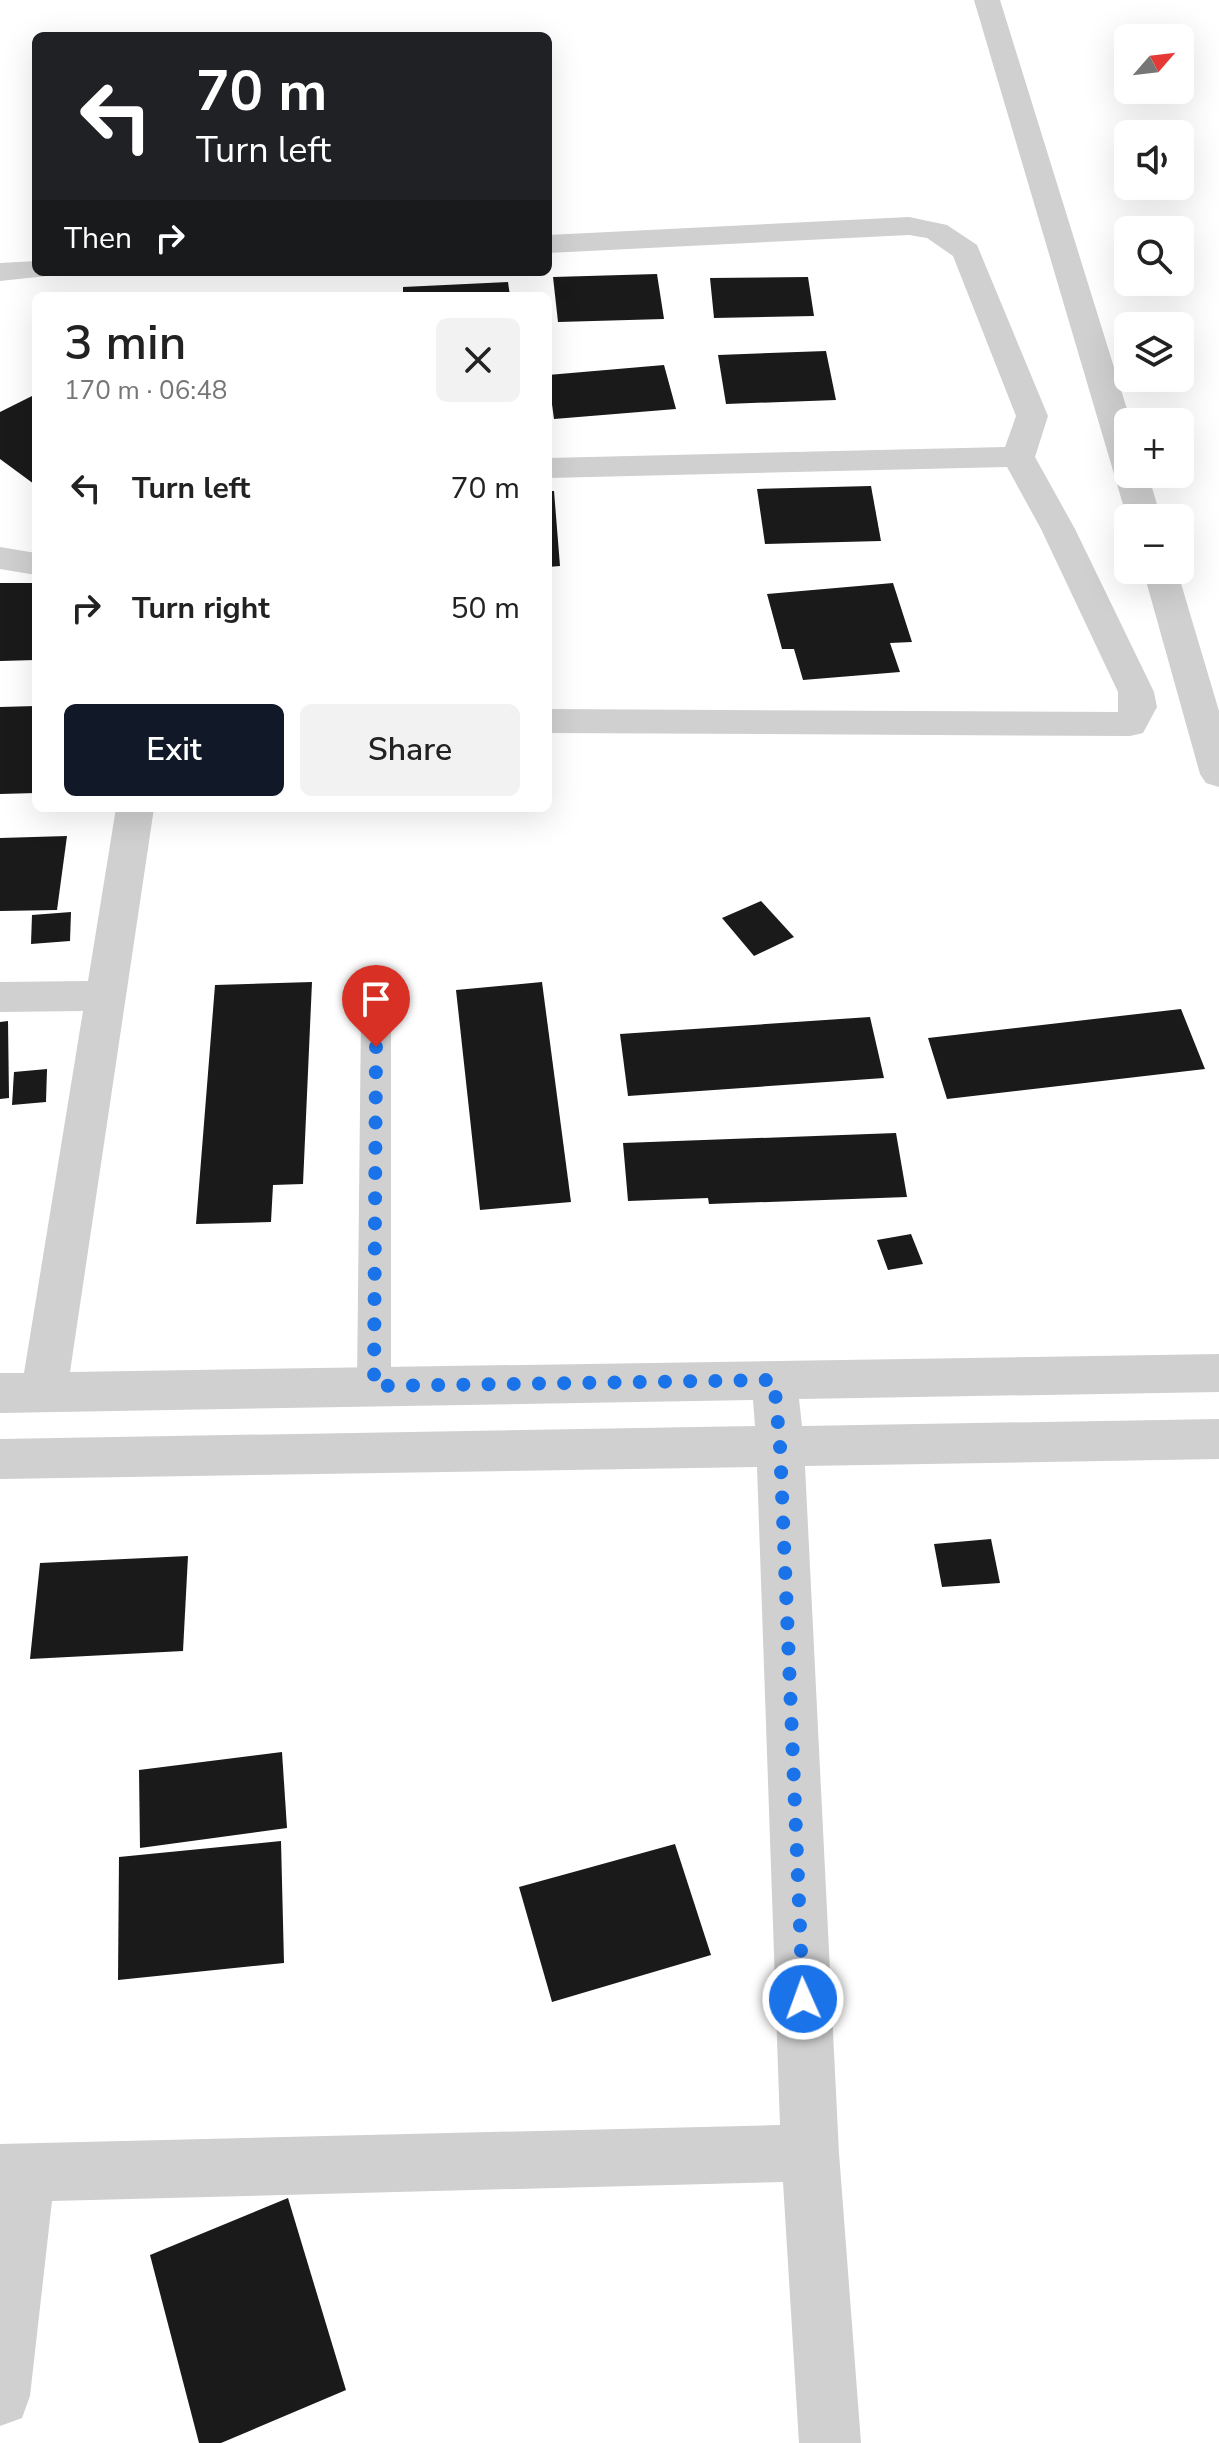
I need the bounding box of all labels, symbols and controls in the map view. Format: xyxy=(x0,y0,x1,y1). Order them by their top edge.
north arrow xyxy=(1114,24,1194,104)
map controls xyxy=(1114,24,1194,584)
text: 70 m xyxy=(196,53,327,130)
icon: left xyxy=(64,64,168,168)
button: sound xyxy=(1114,120,1194,200)
text: Turn left xyxy=(196,126,331,175)
icon: right xyxy=(148,216,192,260)
button: search xyxy=(1114,216,1194,296)
text: Then xyxy=(64,218,132,259)
text: 3 min xyxy=(64,310,186,376)
button: layers xyxy=(1114,312,1194,392)
button: close xyxy=(436,318,520,402)
text: 170 m · 06:48 xyxy=(64,373,227,408)
button: + xyxy=(1114,408,1194,488)
icon: left xyxy=(64,466,108,510)
text: Turn left xyxy=(132,468,250,509)
text: 70 m xyxy=(451,468,520,509)
button: − xyxy=(1114,504,1194,584)
icon: right xyxy=(64,586,108,630)
text: Turn right xyxy=(132,588,270,629)
text: 50 m xyxy=(451,588,520,629)
button: Exit xyxy=(64,704,284,796)
button: Share xyxy=(300,704,520,796)
pin xyxy=(342,965,410,1047)
icon: arrive xyxy=(354,977,398,1021)
position arrow xyxy=(761,1957,845,2041)

